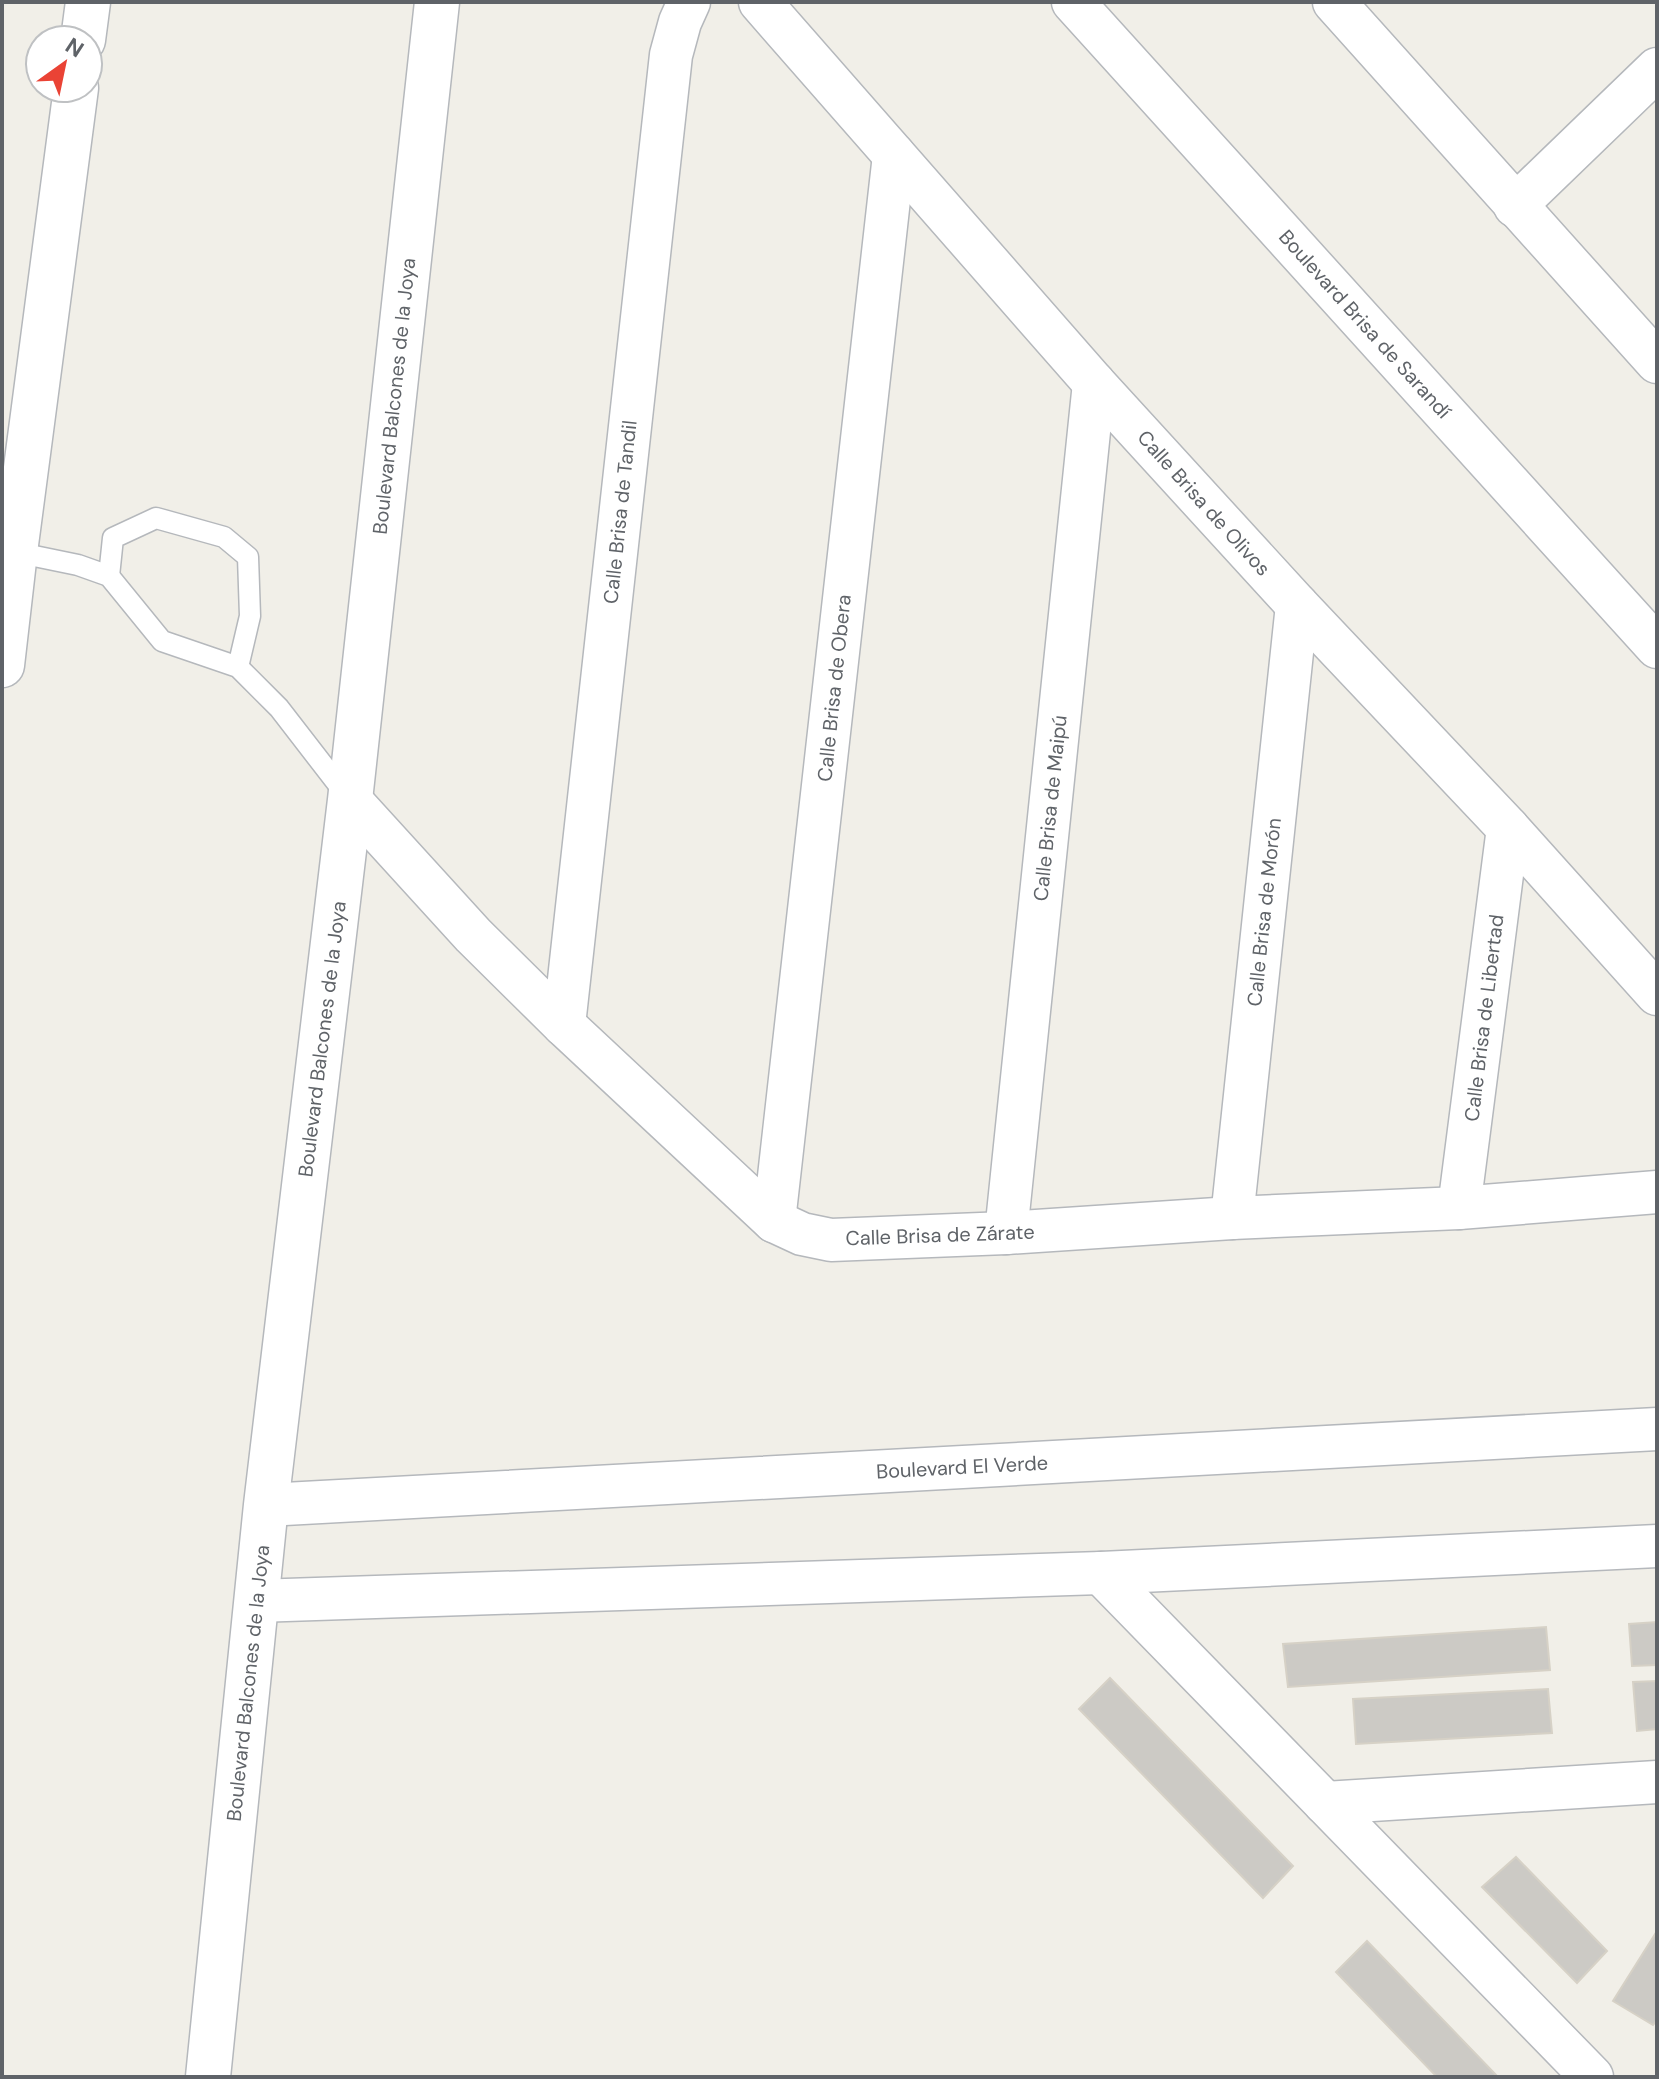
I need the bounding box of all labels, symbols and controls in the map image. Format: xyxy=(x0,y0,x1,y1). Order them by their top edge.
north arrow xyxy=(24,24,104,104)
text: N xyxy=(60,31,89,64)
street label: Boulevard Brisa de Sarandí xyxy=(1273,224,1457,424)
street label: Boulevard Balcones de la Joya xyxy=(367,256,421,536)
street label: Calle Brisa de Tandil xyxy=(597,419,643,605)
street label: Calle Brisa de Olivos xyxy=(1132,425,1276,581)
street label: Calle Brisa de Obera xyxy=(811,593,857,783)
street label: Calle Brisa de Maipú xyxy=(1027,714,1073,902)
street label: Calle Brisa de Morón xyxy=(1241,816,1287,1008)
street label: Boulevard Balcones de la Joya xyxy=(292,900,352,1178)
street label: Calle Brisa de Libertad xyxy=(1458,913,1510,1123)
street label: Calle Brisa de Zárate xyxy=(845,1219,1035,1251)
street label: Boulevard El Verde xyxy=(875,1450,1049,1484)
street label: Boulevard Balcones de la Joya xyxy=(221,1543,275,1823)

